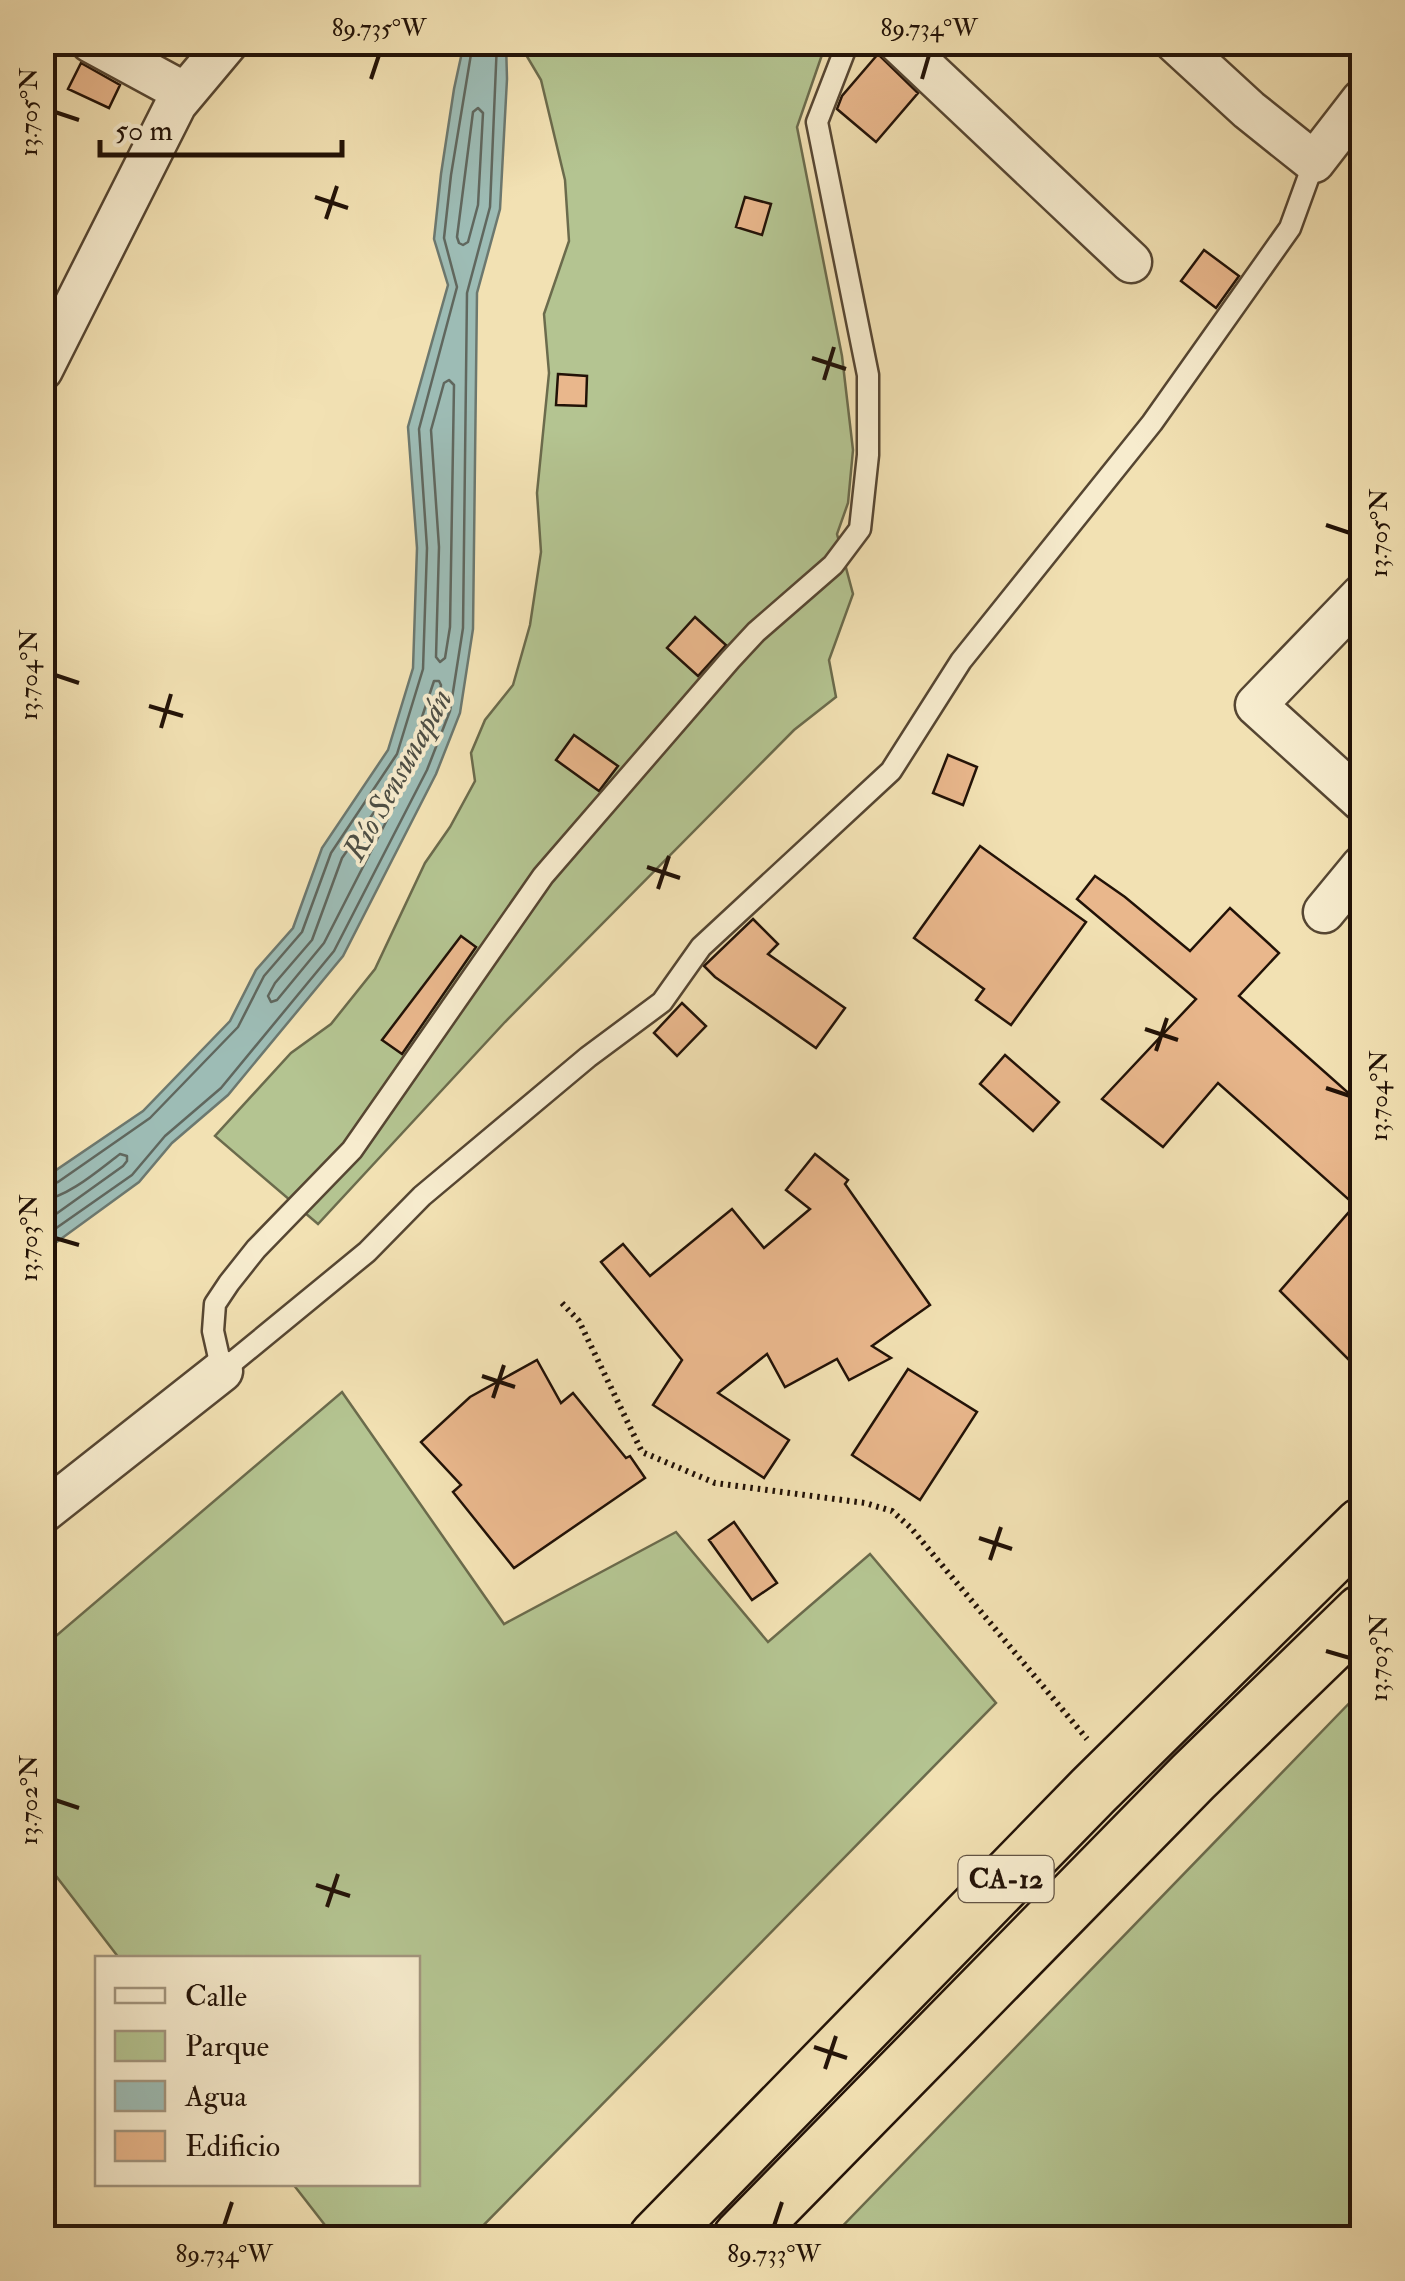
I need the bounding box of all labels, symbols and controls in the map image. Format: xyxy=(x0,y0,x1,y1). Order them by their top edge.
text: 89.735°W xyxy=(332,13,428,44)
text: 89.734°W xyxy=(880,13,979,44)
text: 13.705°N xyxy=(14,67,45,156)
scale bar xyxy=(100,95,342,157)
text: 50 m xyxy=(115,112,173,149)
text: 13.705°N xyxy=(1364,488,1395,577)
text: 13.704°N xyxy=(14,629,45,721)
water label: Río Sensunapán xyxy=(334,682,462,869)
text: 13.704°N xyxy=(1364,1050,1395,1142)
text: 13.703°N xyxy=(14,1194,45,1282)
text: 13.703°N xyxy=(1364,1614,1395,1702)
text: 13.702°N xyxy=(14,1754,45,1845)
road number: CA-12 xyxy=(958,1856,1054,1902)
legend xyxy=(95,1956,420,2186)
text: Calle xyxy=(185,1978,247,2015)
text: Parque xyxy=(185,2028,269,2065)
text: Agua xyxy=(184,2078,248,2115)
text: Edificio xyxy=(185,2128,280,2165)
text: 89.734°W xyxy=(175,2239,274,2270)
text: 89.733°W xyxy=(727,2239,822,2270)

